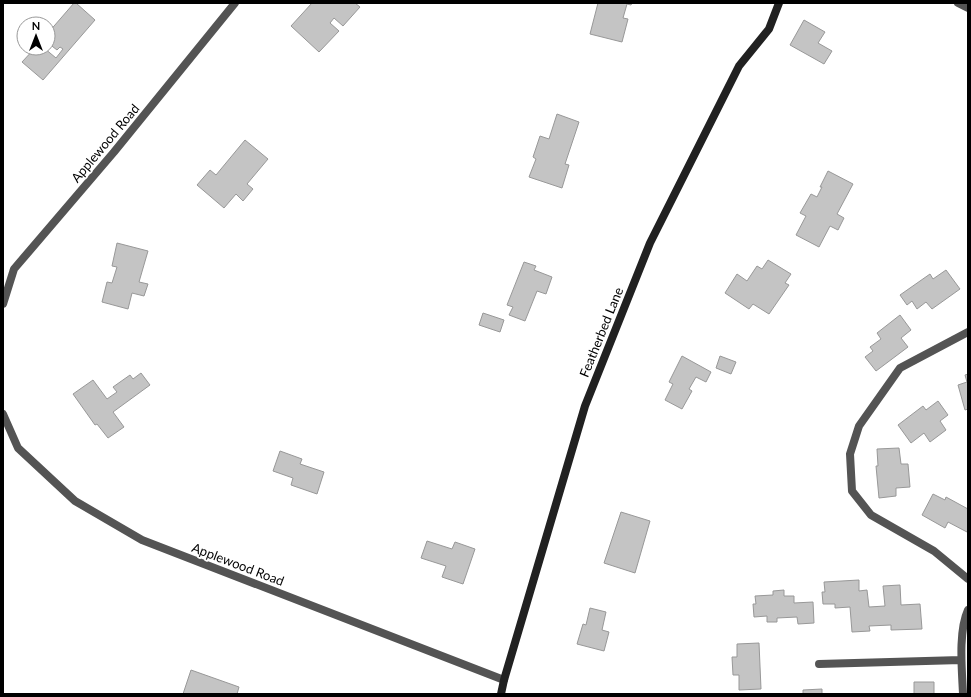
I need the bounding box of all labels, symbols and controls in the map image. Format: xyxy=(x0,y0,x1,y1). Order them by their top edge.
north arrow xyxy=(16,16,56,56)
text: N xyxy=(32,19,40,32)
street label: Applewood Road xyxy=(68,101,142,185)
street label: Featherbed Lane xyxy=(576,285,626,379)
street label: Applewood Road xyxy=(190,539,286,589)

